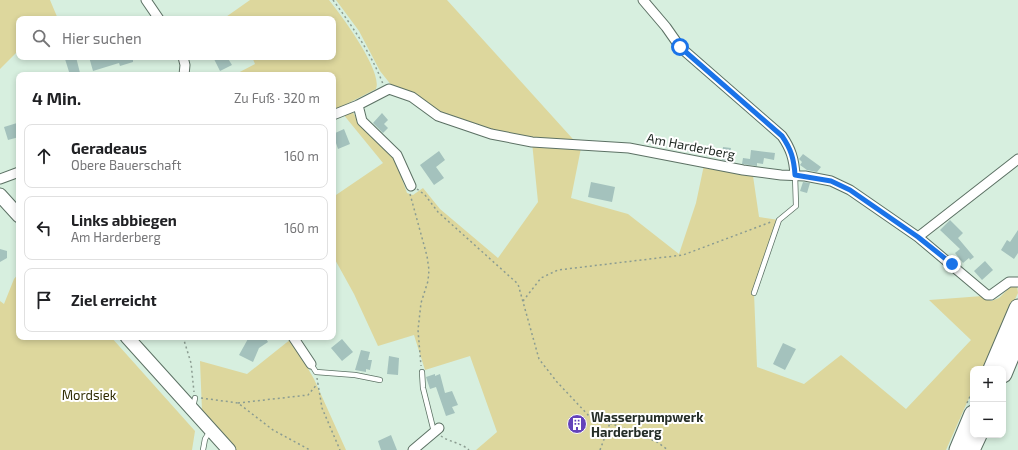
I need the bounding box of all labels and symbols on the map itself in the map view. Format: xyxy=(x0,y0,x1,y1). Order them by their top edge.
route start xyxy=(671,38,689,56)
street label: Am Harderberg xyxy=(645,130,737,162)
route end xyxy=(943,255,961,273)
park label: Mordsiek xyxy=(62,387,117,403)
place label: Wasserpumpwerk Harderberg xyxy=(591,409,704,440)
building icon: Wasserpumpwerk Harderberg xyxy=(566,413,588,435)

